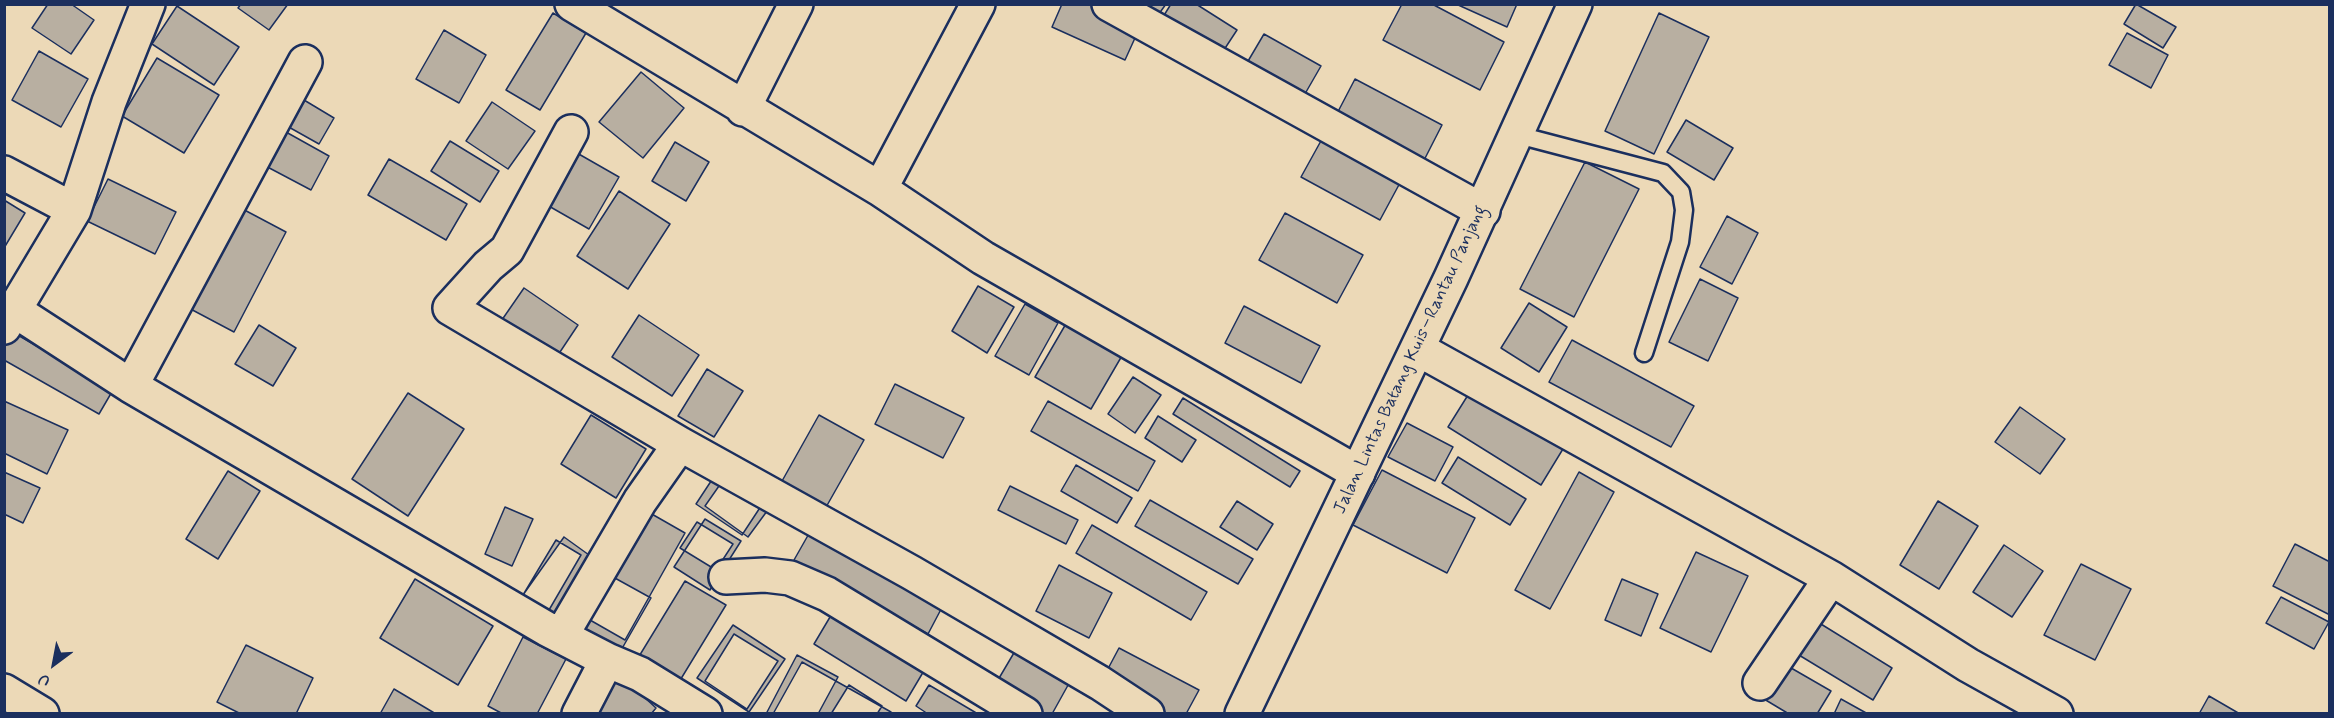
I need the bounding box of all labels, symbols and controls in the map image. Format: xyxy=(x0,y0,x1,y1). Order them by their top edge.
street label: Jalan Lintas Batang Kuis–Rantau Panjang xyxy=(1330,202,1492,518)
north arrow xyxy=(24,634,84,694)
text: U xyxy=(34,668,54,691)

